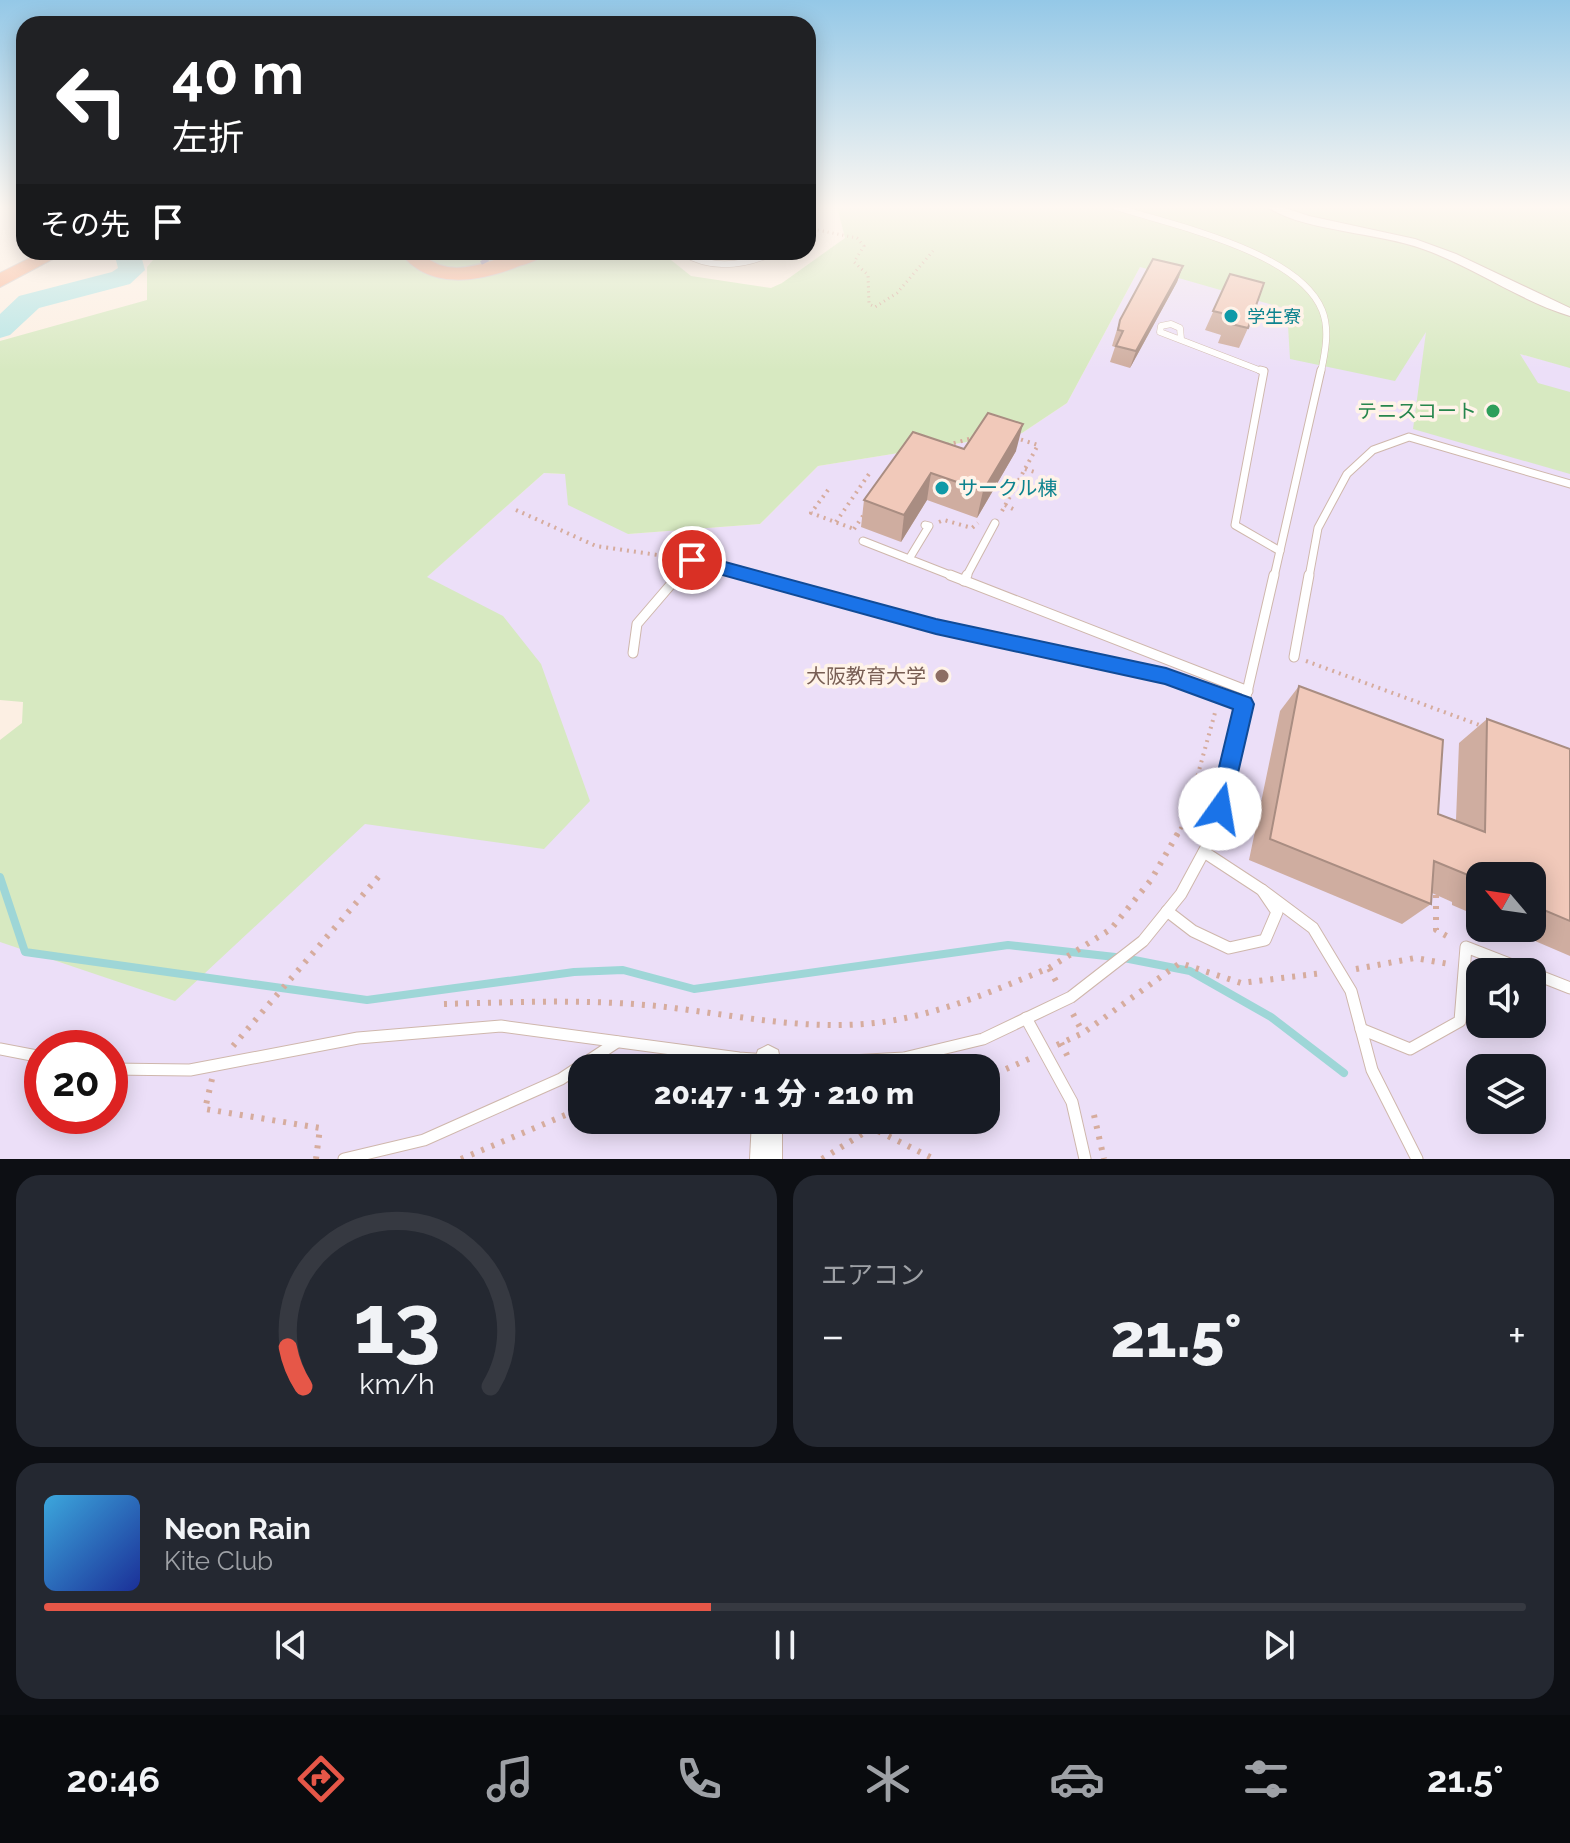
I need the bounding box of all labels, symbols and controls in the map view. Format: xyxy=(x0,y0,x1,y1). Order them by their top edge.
text: 40 m xyxy=(172,41,304,107)
icon: left xyxy=(40,48,144,152)
text: 左折 xyxy=(172,116,244,158)
icon: arrive xyxy=(146,200,190,244)
text: その先 xyxy=(40,207,130,242)
place label: 学生寮 xyxy=(1247,306,1301,327)
marker: 学生寮 xyxy=(1222,307,1240,325)
place label: テニスコート xyxy=(1357,399,1477,423)
marker: テニスコート xyxy=(1484,402,1502,420)
place label: サークル棟 xyxy=(958,476,1057,500)
marker: サークル棟 xyxy=(933,479,951,497)
pin xyxy=(658,526,726,594)
icon: arrive xyxy=(670,538,714,582)
place label: 大阪教育大学 xyxy=(806,664,926,688)
marker: 大阪教育大学 xyxy=(933,667,951,685)
position arrow xyxy=(1178,767,1262,851)
north arrow xyxy=(1466,862,1546,942)
map controls xyxy=(1466,862,1546,1134)
button: sound xyxy=(1466,958,1546,1038)
speed limit sign: 20 xyxy=(24,1030,128,1134)
button: layers xyxy=(1466,1054,1546,1134)
text: 20:47 · 1 分 · 210 m xyxy=(654,1076,914,1111)
text: エアコン xyxy=(821,1260,925,1290)
text: 13 xyxy=(353,1275,440,1372)
text: 21.5° xyxy=(1111,1301,1242,1371)
text: − xyxy=(821,1310,845,1361)
text: + xyxy=(1508,1310,1526,1361)
text: km/h xyxy=(359,1367,434,1401)
text: Neon Rain xyxy=(164,1511,311,1546)
text: Kite Club xyxy=(164,1546,273,1576)
icon: previous xyxy=(269,1623,313,1667)
icon: pause xyxy=(763,1623,807,1667)
icon: next xyxy=(1257,1623,1301,1667)
icon: directions xyxy=(293,1751,349,1807)
icon: music xyxy=(482,1751,538,1807)
icon: phone xyxy=(671,1751,727,1807)
icon: climate xyxy=(860,1751,916,1807)
icon: car xyxy=(1049,1751,1105,1807)
icon: filters xyxy=(1238,1751,1294,1807)
text: 20:46 xyxy=(66,1758,160,1800)
text: 21.5° xyxy=(1427,1758,1504,1800)

